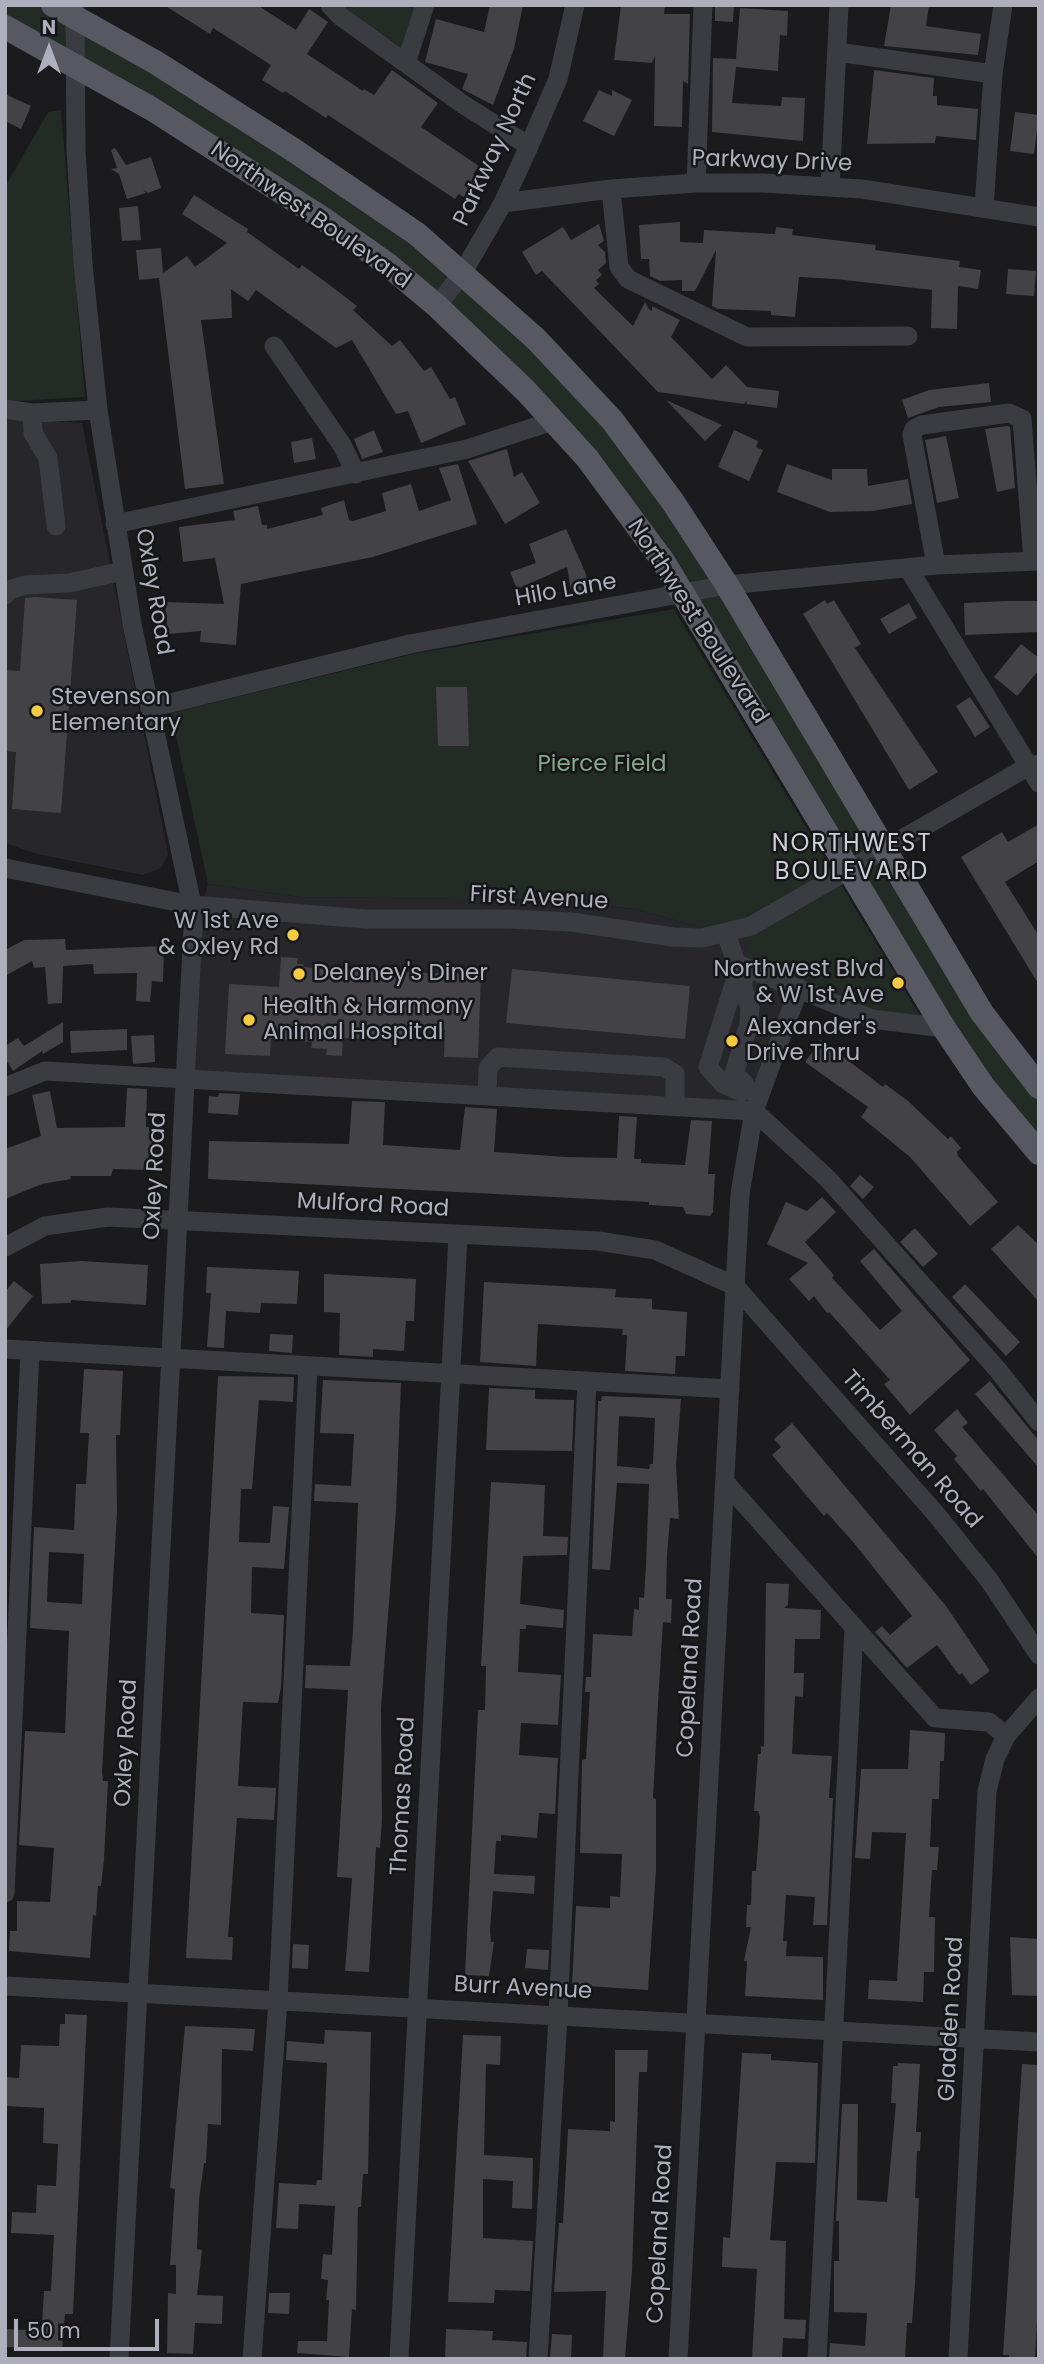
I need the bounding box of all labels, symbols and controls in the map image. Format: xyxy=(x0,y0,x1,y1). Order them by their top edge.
north arrow xyxy=(14,14,84,84)
text: N xyxy=(42,14,56,41)
street label: Parkway North xyxy=(449,69,543,231)
street label: Northwest Boulevard xyxy=(205,136,415,296)
street label: Parkway Drive xyxy=(691,145,853,179)
street label: Northwest Boulevard xyxy=(621,515,773,729)
street label: Oxley Road xyxy=(128,527,178,657)
street label: Hilo Lane xyxy=(513,569,619,613)
place label: Stevenson Elementary xyxy=(51,684,181,738)
marker: Stevenson Elementary xyxy=(29,703,45,719)
park label: Pierce Field xyxy=(538,751,666,779)
district label: NORTHWEST BOULEVARD xyxy=(773,831,931,887)
street label: First Avenue xyxy=(469,882,609,916)
place label: W 1st Ave & Oxley Rd xyxy=(158,908,279,962)
marker: W 1st Ave & Oxley Rd xyxy=(285,927,301,943)
place label: Northwest Blvd & W 1st Ave xyxy=(714,956,884,1010)
place label: Delaney's Diner xyxy=(313,960,488,988)
marker: Delaney's Diner xyxy=(291,966,307,982)
marker: Northwest Blvd & W 1st Ave xyxy=(890,975,906,991)
place label: Health & Harmony Animal Hospital xyxy=(263,993,473,1047)
marker: Health & Harmony Animal Hospital xyxy=(241,1012,257,1028)
place label: Alexander's Drive Thru xyxy=(746,1014,877,1068)
marker: Alexander's Drive Thru xyxy=(724,1033,740,1049)
street label: Oxley Road xyxy=(139,1111,173,1241)
street label: Mulford Road xyxy=(296,1188,450,1224)
street label: Timberman Road xyxy=(835,1365,987,1535)
street label: Copeland Road xyxy=(673,1578,709,1758)
street label: Oxley Road xyxy=(110,1678,144,1808)
street label: Thomas Road xyxy=(386,1716,422,1876)
street label: Gladden Road xyxy=(934,1936,970,2102)
street label: Burr Avenue xyxy=(453,1972,593,2006)
street label: Copeland Road xyxy=(643,2144,679,2324)
scale bar xyxy=(18,2304,163,2348)
text: 50 m xyxy=(27,2316,81,2345)

